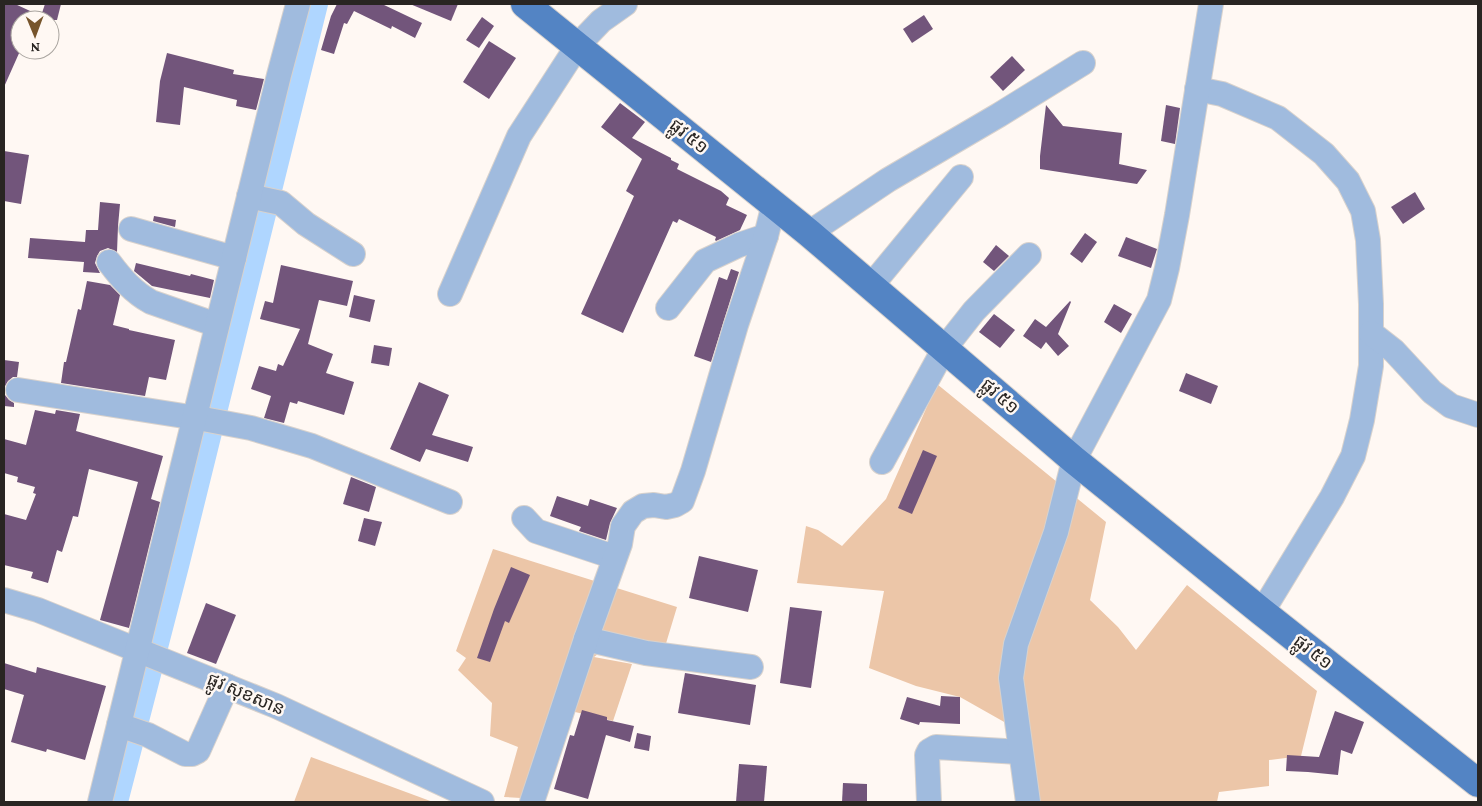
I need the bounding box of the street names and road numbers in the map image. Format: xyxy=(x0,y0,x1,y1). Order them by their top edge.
street label: ផ្លូវ ៥១ xyxy=(662,115,712,162)
street label: ផ្លូវ ៥១ xyxy=(973,374,1023,423)
street label: ផ្លូវ ៥១ xyxy=(1286,631,1336,678)
street label: ផ្លូវ សុខសាន xyxy=(202,669,288,725)

